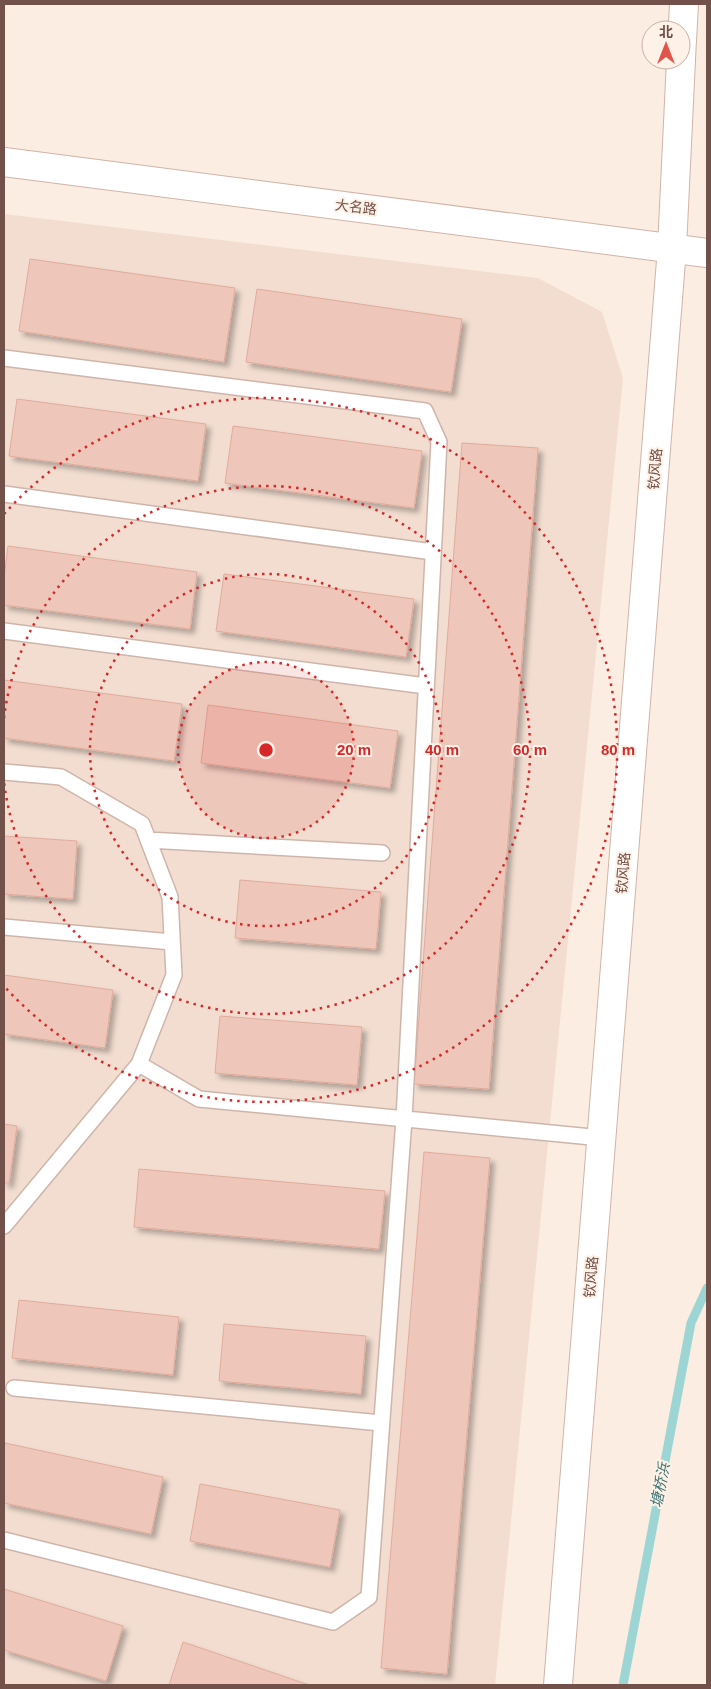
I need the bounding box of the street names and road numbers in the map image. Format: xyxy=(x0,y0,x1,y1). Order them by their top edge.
street label: 大名路 xyxy=(334,197,378,217)
street label: 钦风路 xyxy=(645,447,665,491)
street label: 钦风路 xyxy=(613,851,633,895)
street label: 钦风路 xyxy=(581,1255,601,1299)

